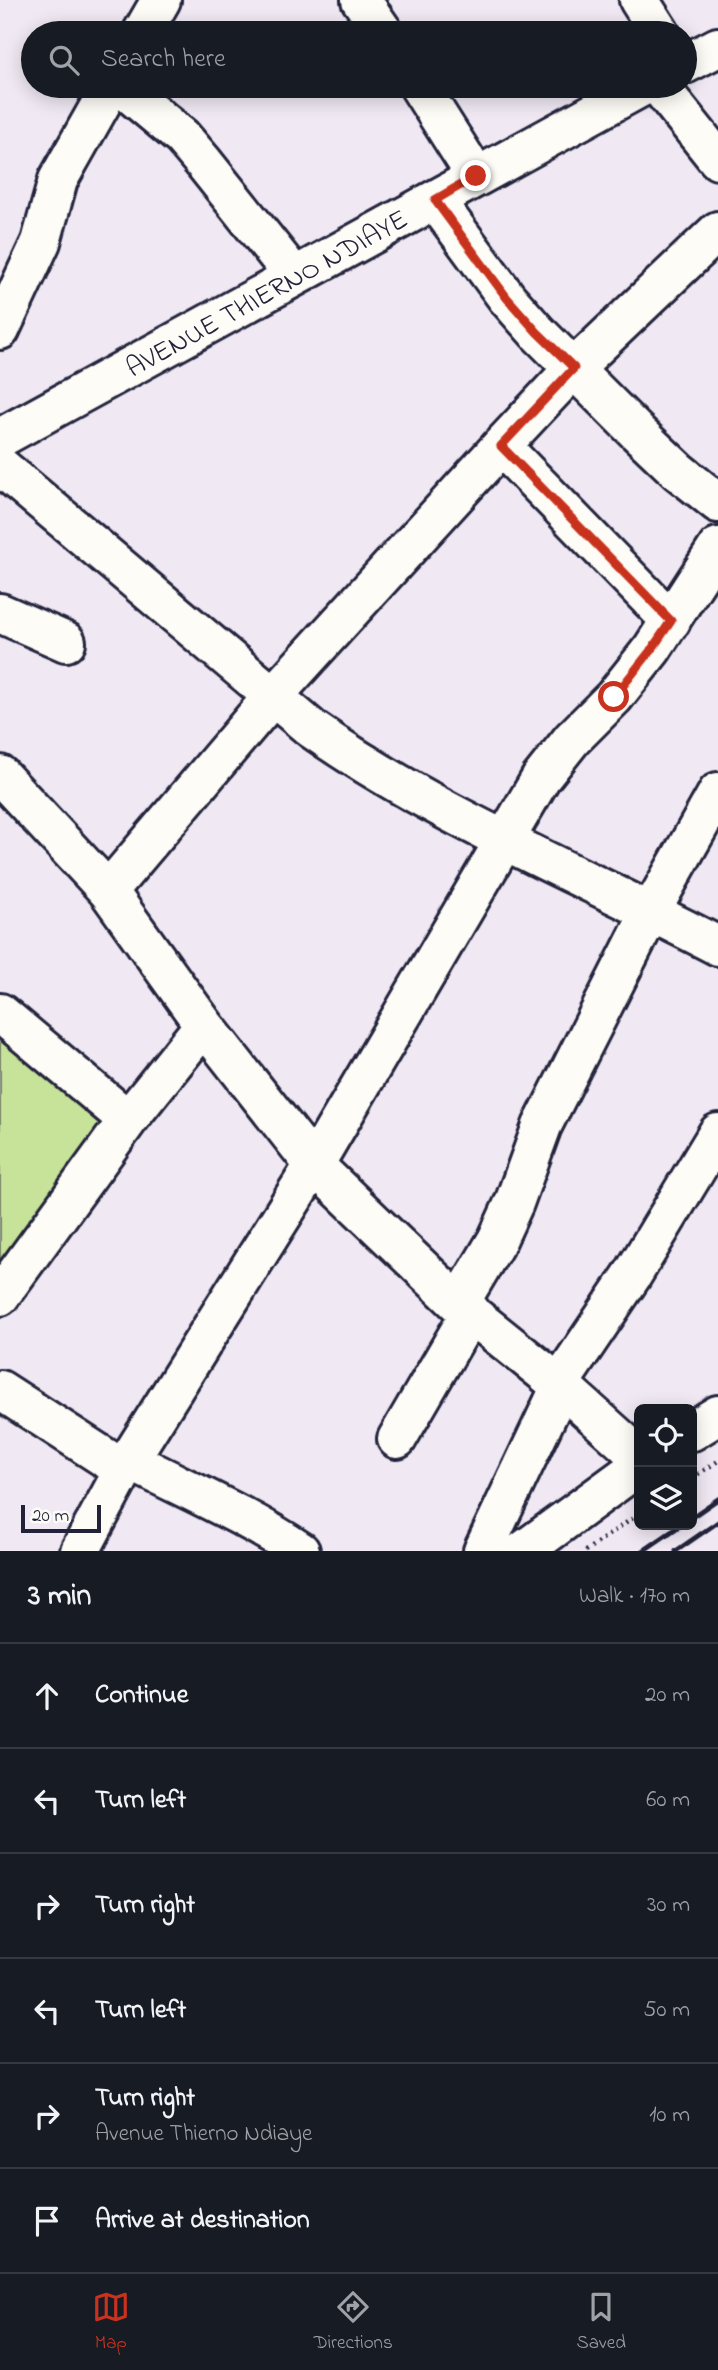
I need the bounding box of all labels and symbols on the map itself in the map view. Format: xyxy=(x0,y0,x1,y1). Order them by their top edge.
route end xyxy=(460,160,491,191)
street label: AVENUE THIERNO NDIAYE xyxy=(119,200,416,390)
route start xyxy=(598,681,629,712)
scale bar xyxy=(21,1502,102,1534)

